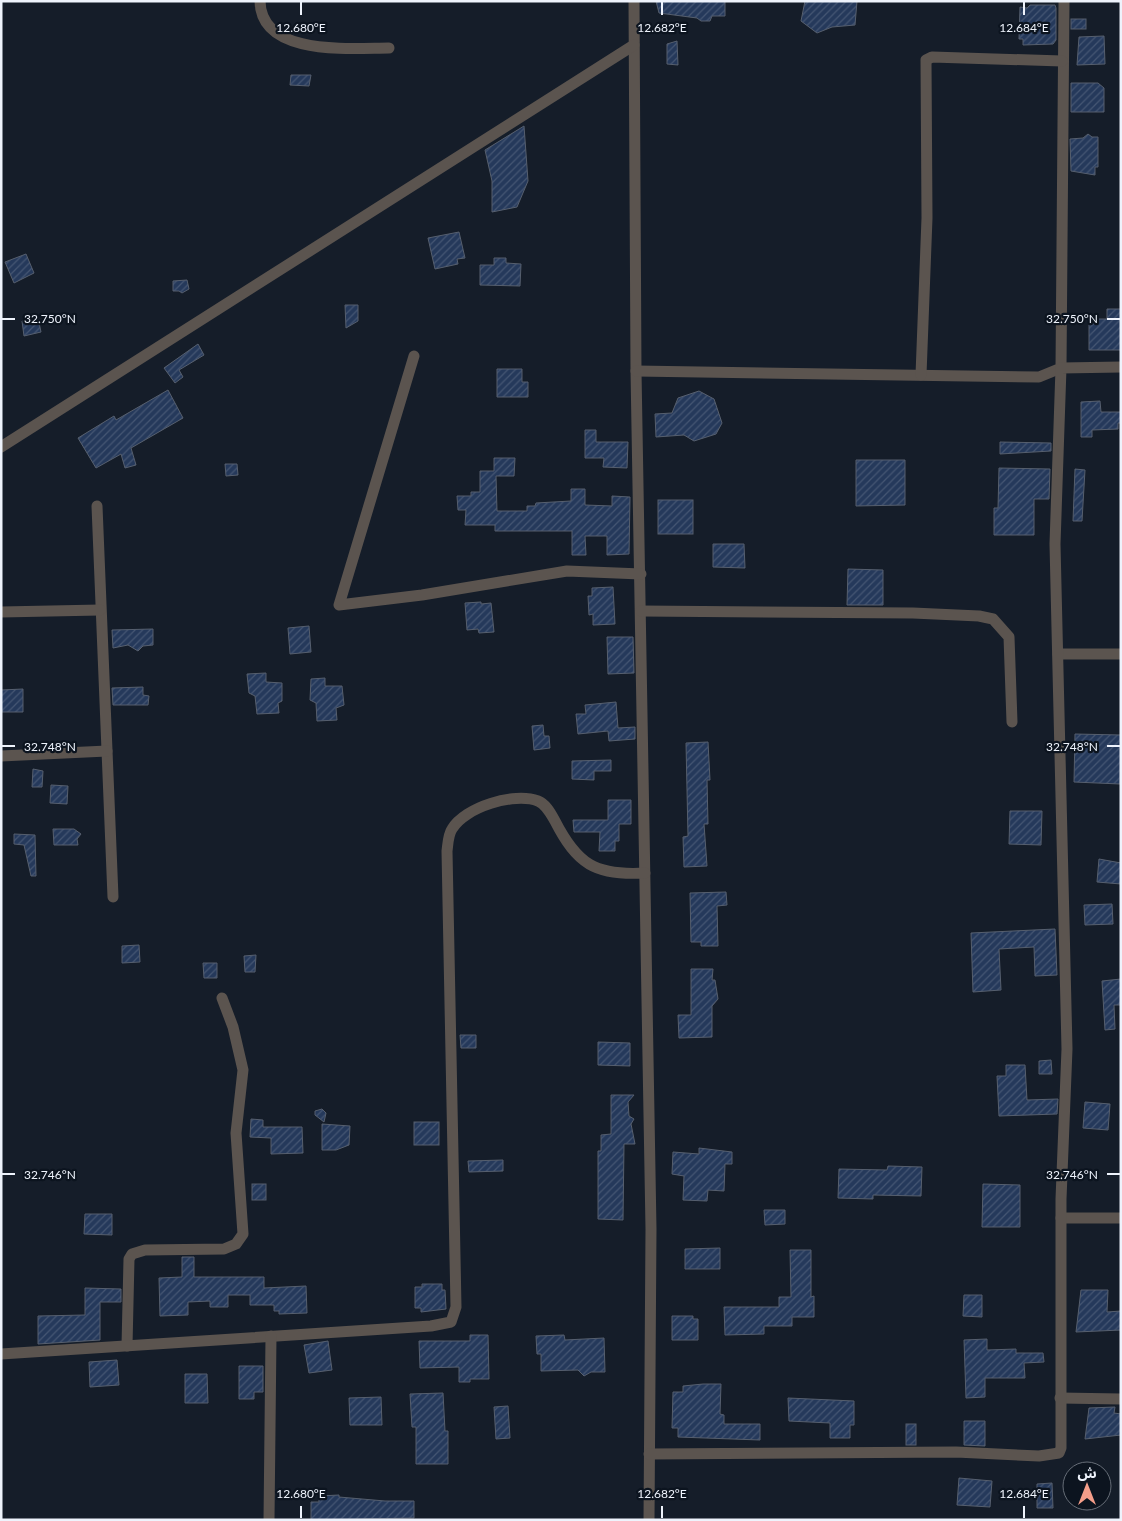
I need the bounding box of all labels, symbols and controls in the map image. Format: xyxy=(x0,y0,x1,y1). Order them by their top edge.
text: 12.680°E xyxy=(276,20,326,35)
text: 12.682°E xyxy=(637,20,687,35)
text: 12.684°E xyxy=(999,20,1049,35)
text: 32.750°N xyxy=(24,311,76,326)
text: 32.750°N xyxy=(1046,311,1098,326)
text: 32.748°N xyxy=(24,739,76,754)
text: 32.748°N xyxy=(1046,739,1098,754)
text: 32.746°N xyxy=(24,1167,76,1182)
text: 32.746°N xyxy=(1046,1167,1098,1182)
north arrow xyxy=(1062,1461,1112,1511)
text: ش xyxy=(1077,1464,1097,1481)
text: 12.680°E xyxy=(276,1486,326,1501)
text: 12.682°E xyxy=(637,1486,687,1501)
text: 12.684°E xyxy=(999,1486,1049,1501)

